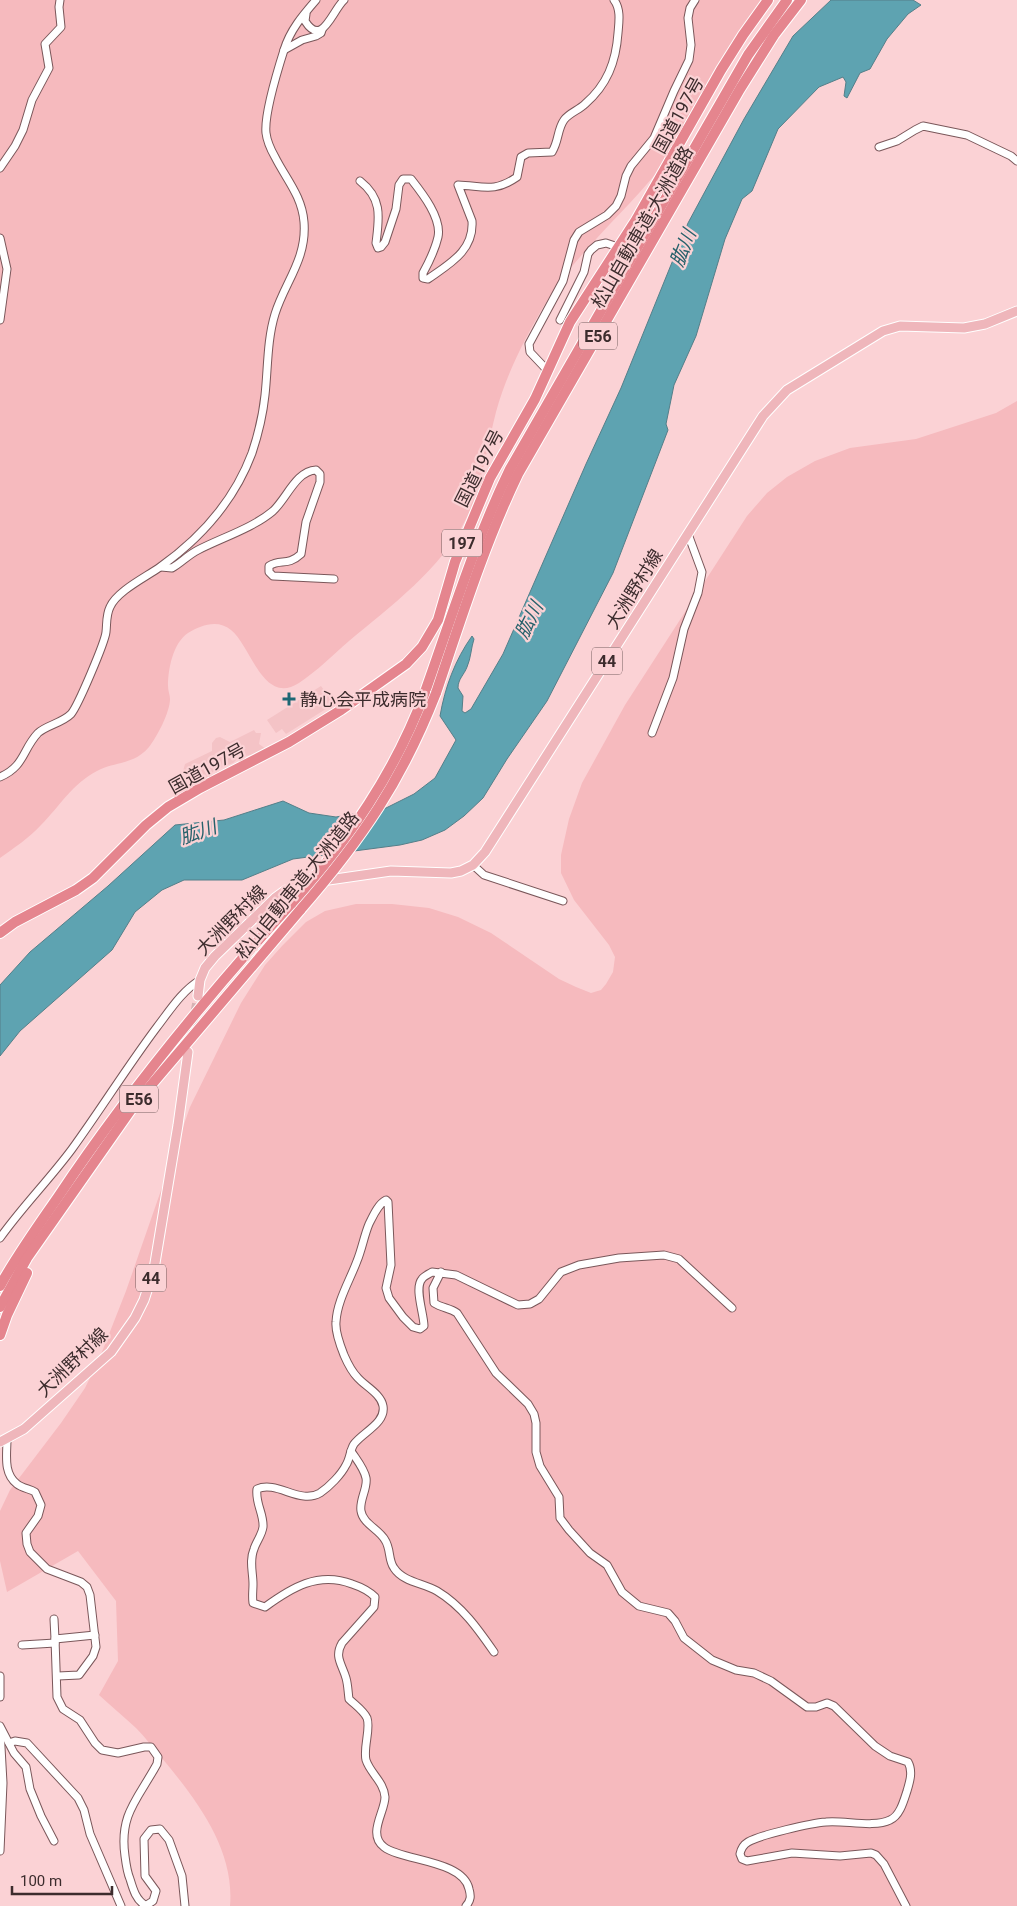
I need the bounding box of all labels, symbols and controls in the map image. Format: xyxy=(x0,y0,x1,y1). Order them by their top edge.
street label: 国道197号 xyxy=(648,73,708,157)
street label: 松山自動車道;大洲道路 xyxy=(587,142,697,312)
water label: 肱川 xyxy=(665,224,702,270)
road number: E56 xyxy=(579,322,617,350)
street label: 国道197号 xyxy=(450,426,508,510)
road number: 197 xyxy=(442,530,482,556)
street label: 大洲野村線 xyxy=(601,545,667,633)
water label: 肱川 xyxy=(510,596,549,642)
road number: 44 xyxy=(592,648,622,674)
place label: 静心会平成病院 xyxy=(300,689,426,710)
marker: 静心会平成病院 xyxy=(282,692,296,706)
street label: 国道197号 xyxy=(165,738,249,798)
street label: 松山自動車道;大洲道路 xyxy=(231,807,363,963)
water label: 肱川 xyxy=(176,814,222,849)
street label: 大洲野村線 xyxy=(192,881,270,959)
road number: E56 xyxy=(120,1086,158,1112)
road number: 44 xyxy=(136,1264,166,1292)
street label: 大洲野村線 xyxy=(32,1323,112,1401)
scale bar xyxy=(12,1864,112,1896)
text: 100 m xyxy=(20,1872,62,1890)

